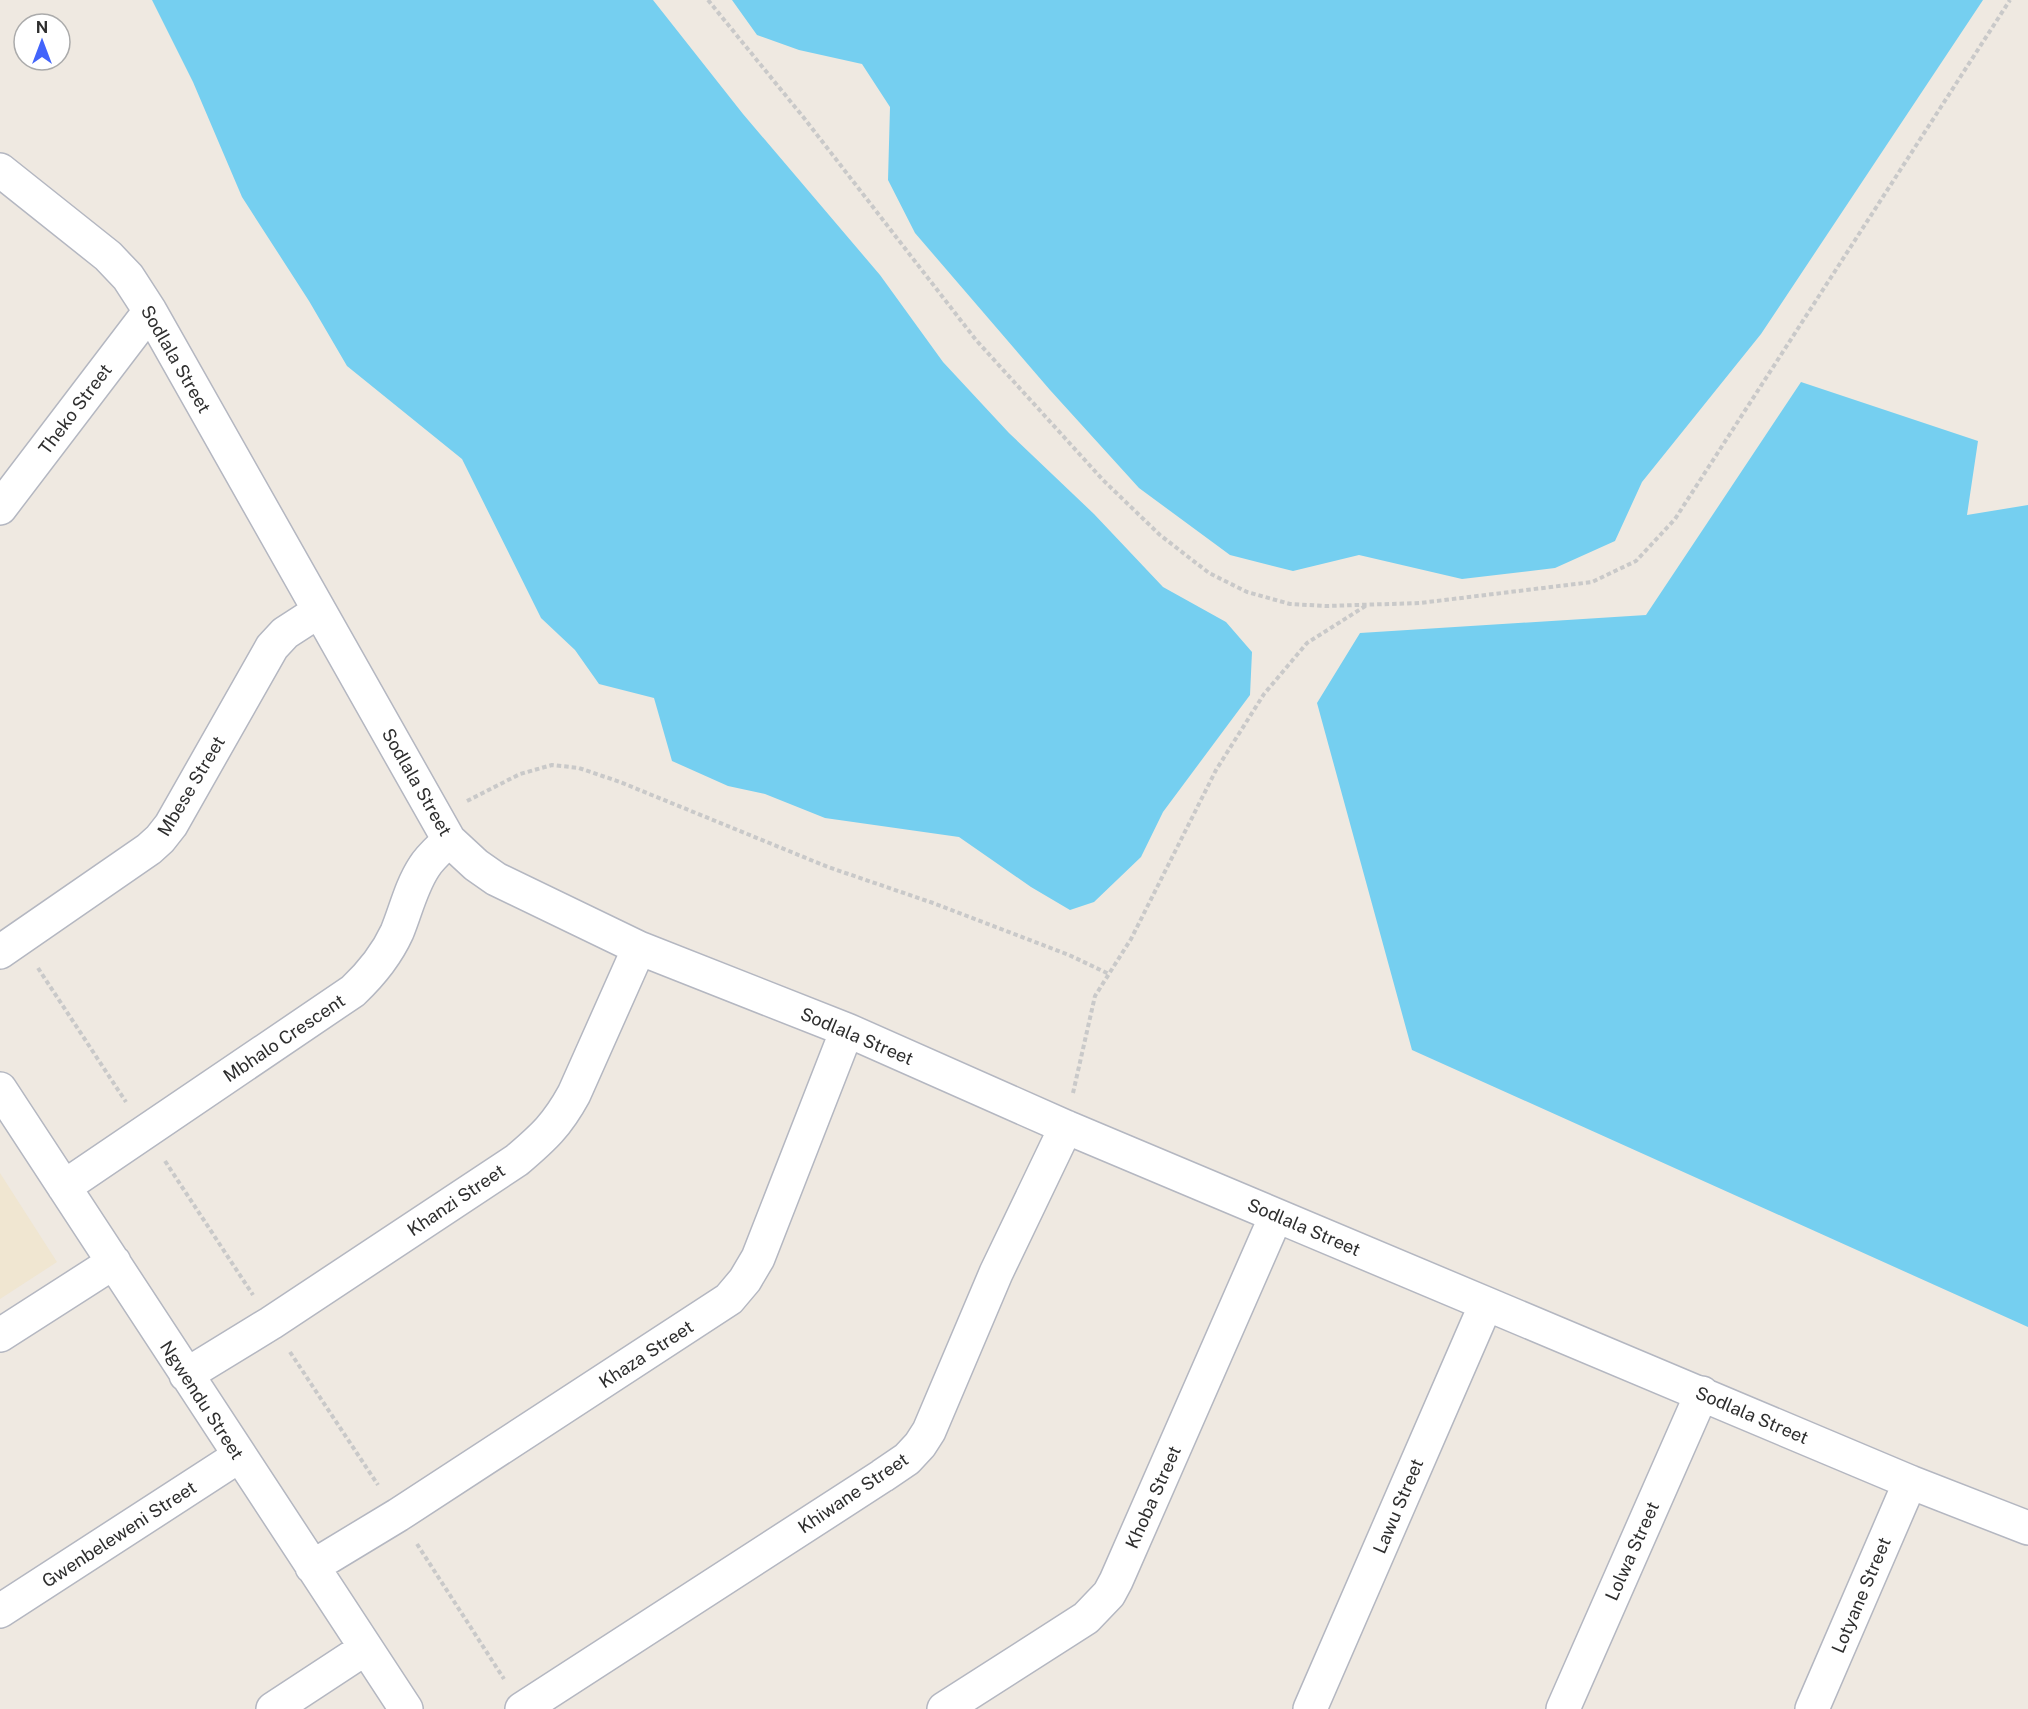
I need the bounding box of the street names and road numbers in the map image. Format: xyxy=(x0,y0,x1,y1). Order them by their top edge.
street label: Sodlala Street xyxy=(137,301,215,417)
street label: Theko Street xyxy=(34,360,116,458)
street label: Sodlala Street xyxy=(378,724,456,840)
street label: Mbese Street xyxy=(153,732,229,840)
street label: Mbhalo Crescent xyxy=(219,990,349,1086)
street label: Sodlala Street xyxy=(797,1003,917,1069)
street label: Khanzi Street xyxy=(403,1160,509,1240)
street label: Sodlala Street xyxy=(1244,1194,1364,1260)
street label: Khaza Street xyxy=(595,1316,697,1392)
street label: Ngwendu Street xyxy=(156,1337,248,1463)
street label: Sodlala Street xyxy=(1692,1382,1812,1448)
street label: Khoba Street xyxy=(1121,1442,1185,1552)
street label: Khiwane Street xyxy=(794,1448,912,1538)
street label: Lawu Street xyxy=(1369,1455,1427,1557)
street label: Gwenbeleweni Street xyxy=(38,1476,200,1592)
street label: Lolwa Street xyxy=(1601,1498,1663,1604)
street label: Lotyane Street xyxy=(1827,1534,1895,1656)

